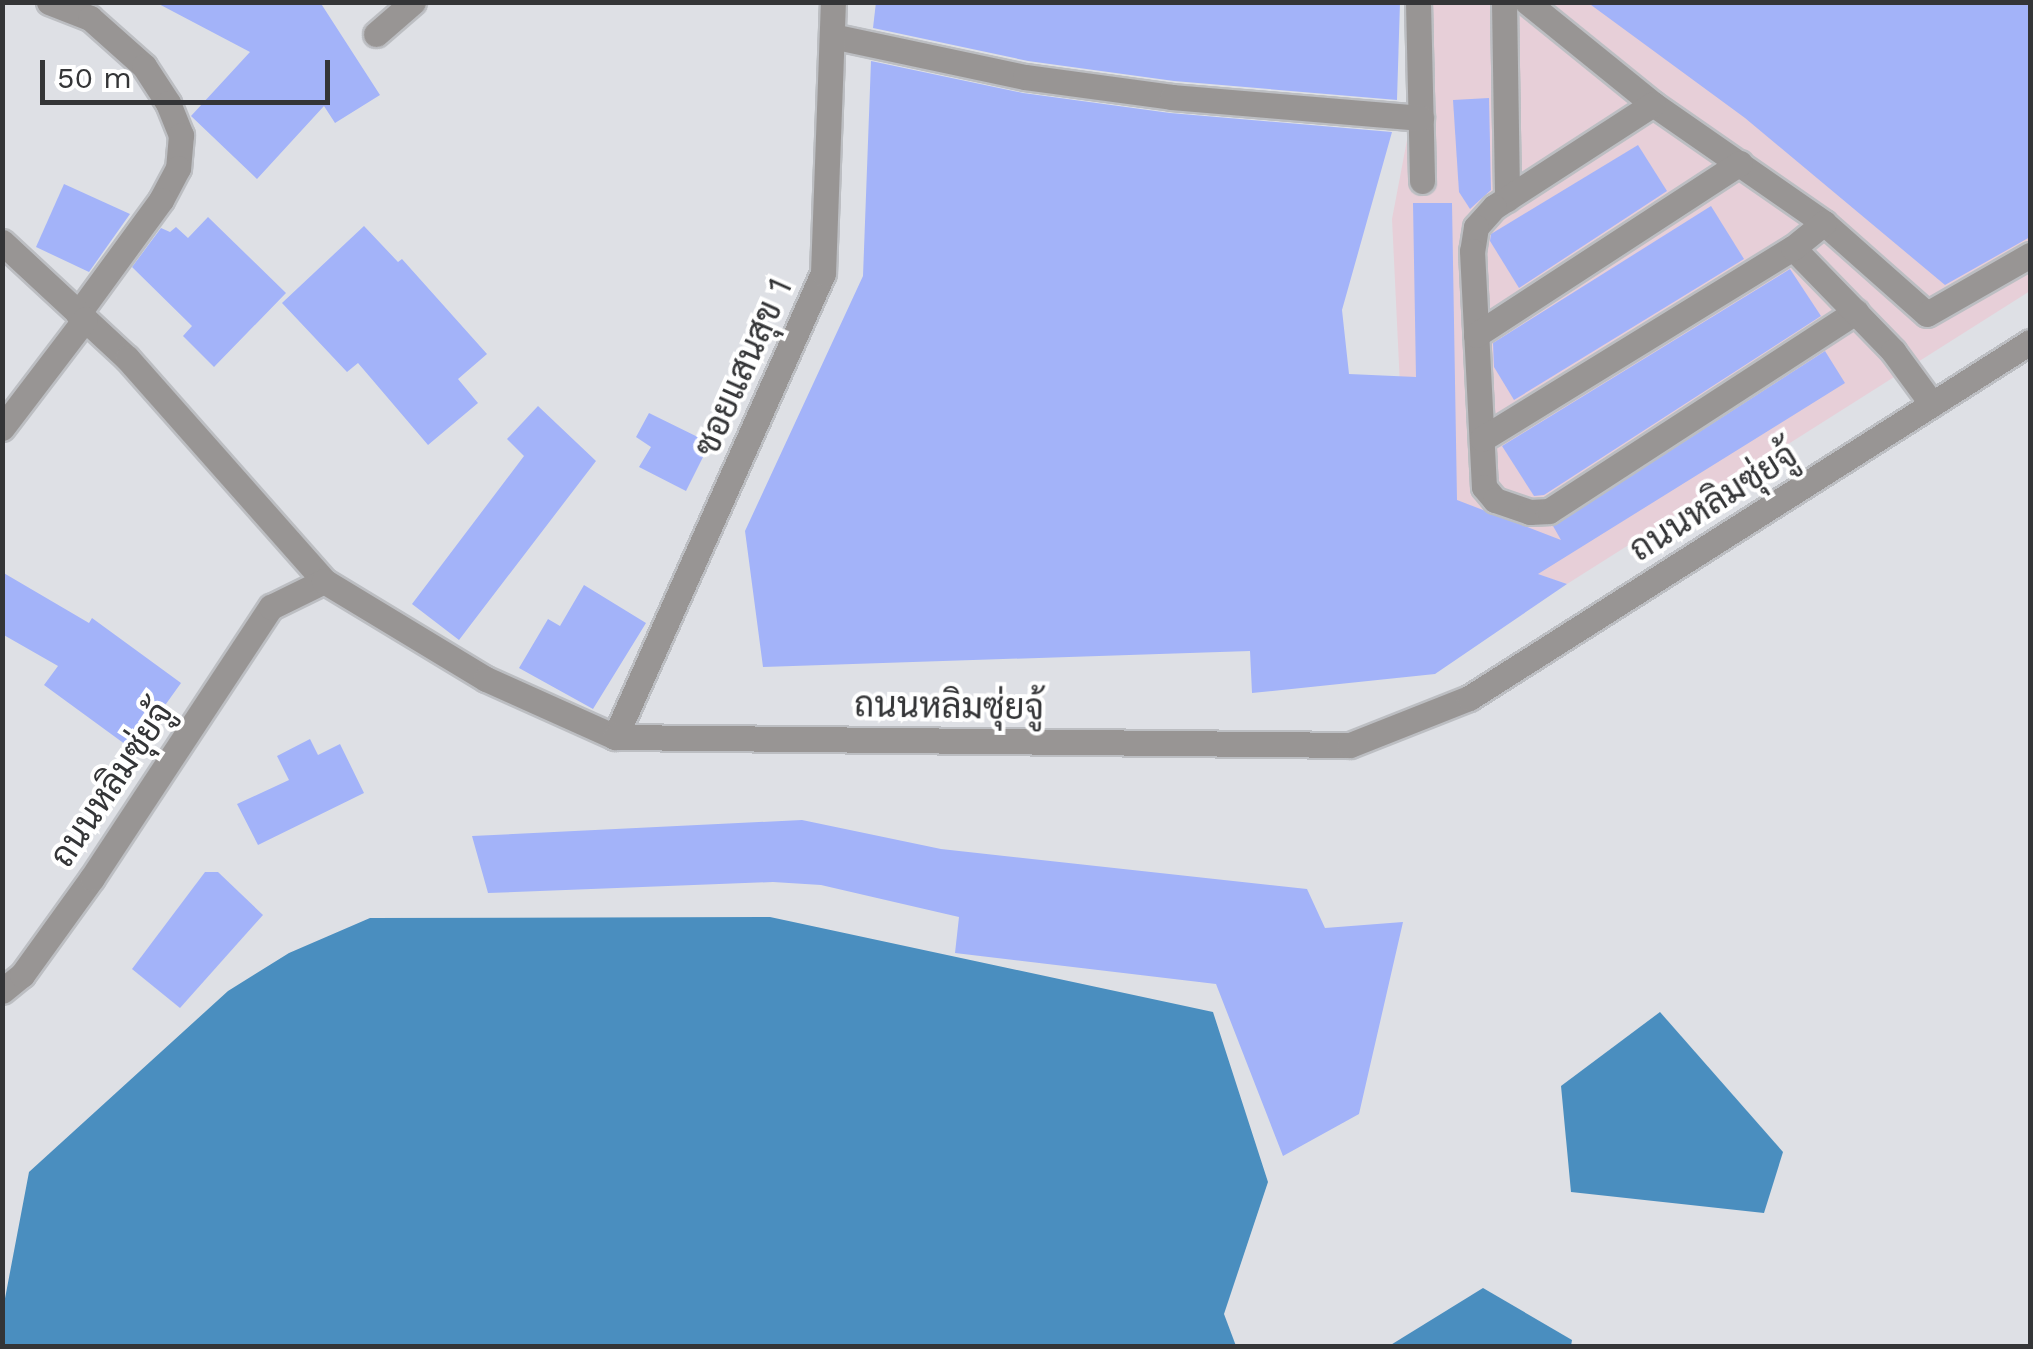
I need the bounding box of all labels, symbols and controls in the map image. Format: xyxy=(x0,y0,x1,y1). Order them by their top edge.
scale bar xyxy=(45,40,335,102)
text: 50 m xyxy=(57,60,132,95)
street label: ซอยแสนสุข 1 xyxy=(685,271,801,463)
street label: ถนนหลิมซุ่ยจู้ xyxy=(1621,434,1805,570)
street label: ถนนหลิมซุ่ยจู้ xyxy=(854,683,1044,729)
street label: ถนนหลิมซุ่ยจู้ xyxy=(40,693,182,875)

